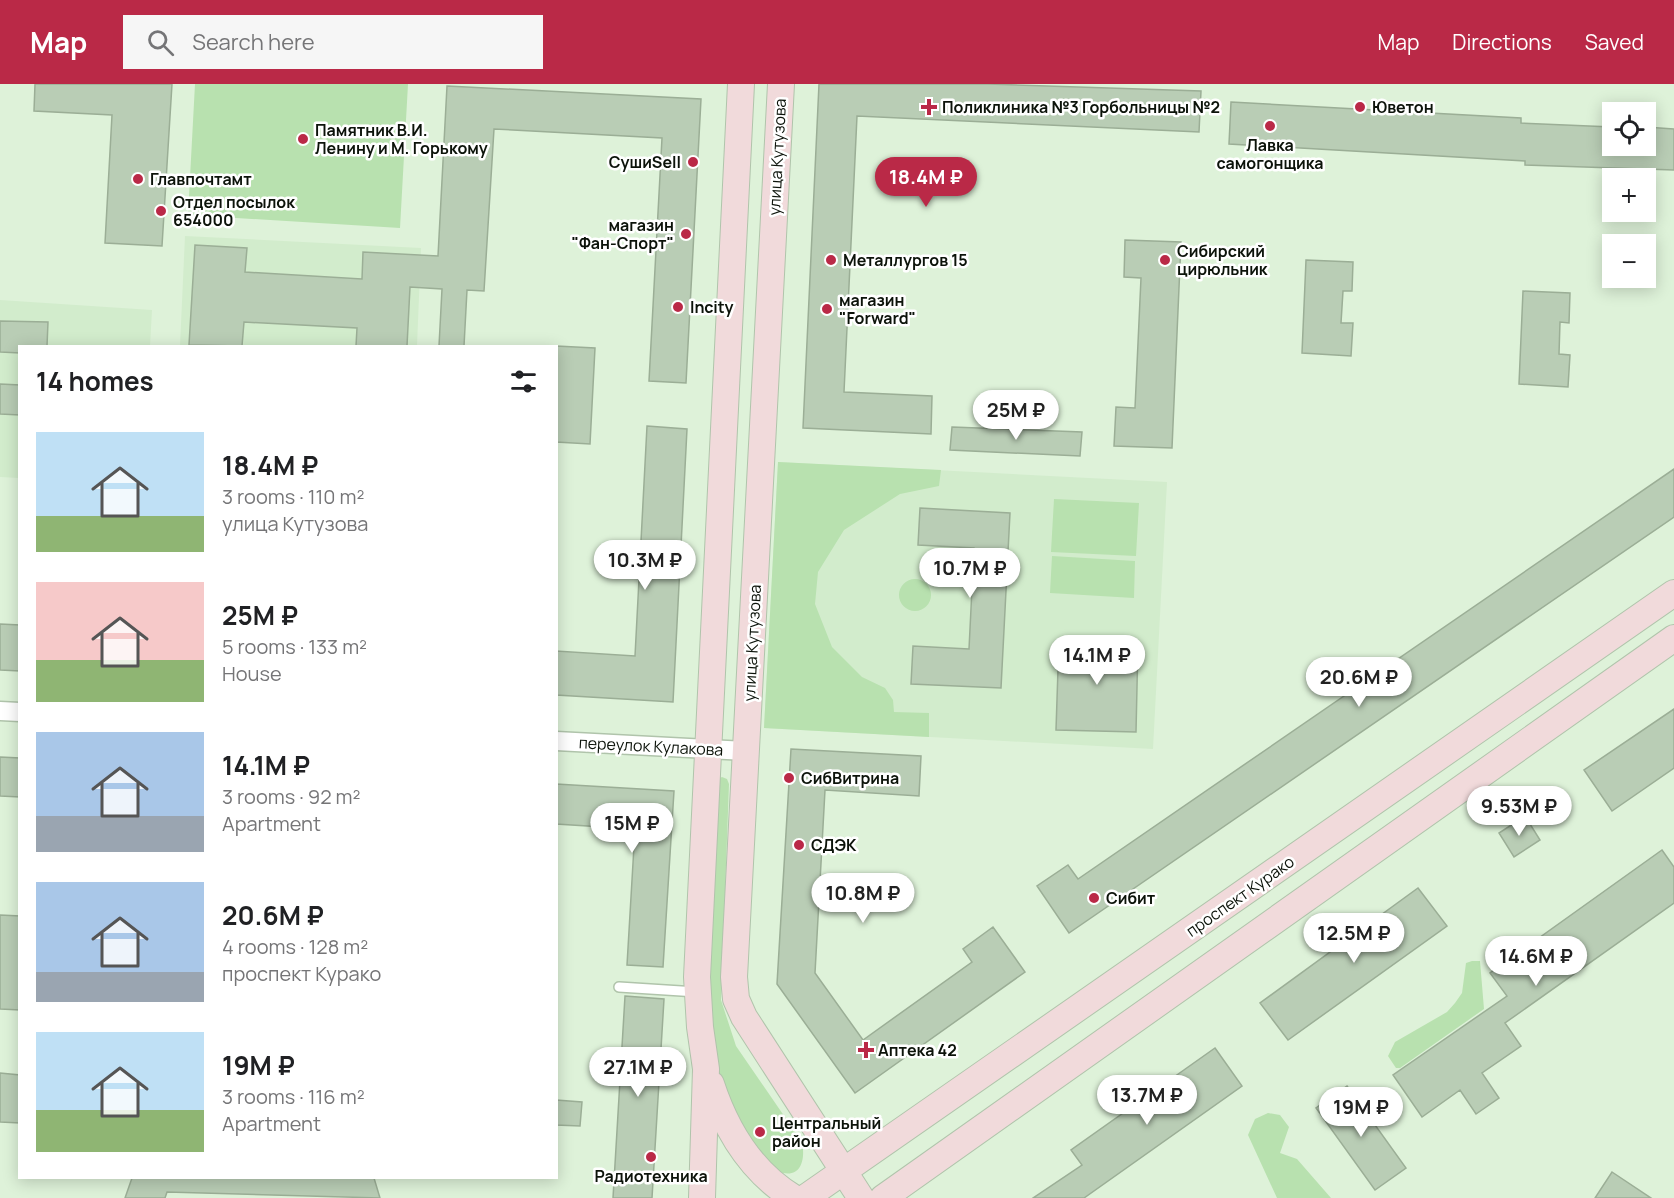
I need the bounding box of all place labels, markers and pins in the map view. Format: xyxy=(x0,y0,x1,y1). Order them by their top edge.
place label: Поликлиника №3 Горбольницы №2 xyxy=(942,96,1220,118)
place label: Юветон xyxy=(1372,96,1434,118)
marker: Поликлиника №3 Горбольницы №2 xyxy=(920,98,938,116)
marker: Юветон xyxy=(1353,100,1367,114)
place label: Памятник В.И. Ленину и М. Горькому xyxy=(315,119,488,159)
marker: Лавка самогонщика xyxy=(1263,119,1277,133)
marker: Памятник В.И. Ленину и М. Горькому xyxy=(296,132,310,146)
place label: Лавка самогонщика xyxy=(1216,134,1324,174)
place label: СушиSell xyxy=(609,151,681,173)
marker: СушиSell xyxy=(686,155,700,169)
pin: 18.4M ₽ xyxy=(871,157,981,208)
place label: Главпочтамт xyxy=(150,168,252,190)
marker: Главпочтамт xyxy=(131,172,145,186)
place label: Отдел посылок 654000 xyxy=(173,191,295,231)
marker: Отдел посылок 654000 xyxy=(154,204,168,218)
place label: магазин "Фан-Спорт" xyxy=(572,214,674,254)
marker: магазин "Фан-Спорт" xyxy=(679,227,693,241)
place label: Сибирский цирюльник xyxy=(1177,240,1268,280)
place label: Металлургов 15 xyxy=(843,249,968,271)
marker: Металлургов 15 xyxy=(824,253,838,267)
marker: Сибирский цирюльник xyxy=(1158,253,1172,267)
place label: магазин "Forward" xyxy=(839,289,916,329)
place label: Incity xyxy=(690,296,734,318)
marker: Incity xyxy=(671,300,685,314)
marker: магазин "Forward" xyxy=(820,302,834,316)
pin: 25M ₽ xyxy=(974,390,1058,441)
pin: 10.3M ₽ xyxy=(590,540,700,591)
pin: 10.7M ₽ xyxy=(915,548,1025,599)
pin: 14.1M ₽ xyxy=(1042,635,1152,686)
pin: 20.6M ₽ xyxy=(1304,657,1414,708)
place label: СибВитрина xyxy=(801,767,899,789)
marker: СибВитрина xyxy=(782,771,796,785)
pin: 9.53M ₽ xyxy=(1464,786,1574,837)
pin: 15M ₽ xyxy=(590,803,674,854)
place label: СДЭК xyxy=(811,834,857,856)
marker: СДЭК xyxy=(792,838,806,852)
pin: 10.8M ₽ xyxy=(808,873,918,924)
place label: Сибит xyxy=(1106,887,1156,909)
marker: Сибит xyxy=(1087,891,1101,905)
pin: 12.5M ₽ xyxy=(1299,913,1409,964)
pin: 14.6M ₽ xyxy=(1481,936,1591,987)
place label: Аптека 42 xyxy=(878,1039,957,1061)
marker: Аптека 42 xyxy=(859,1043,873,1057)
pin: 27.1M ₽ xyxy=(583,1047,693,1098)
pin: 13.7M ₽ xyxy=(1092,1075,1202,1126)
pin: 19M ₽ xyxy=(1319,1087,1403,1138)
place label: Центральный район xyxy=(772,1112,881,1152)
marker: Центральный район xyxy=(753,1125,767,1139)
marker: Радиотехника xyxy=(644,1150,658,1164)
place label: Радиотехника xyxy=(594,1165,708,1187)

